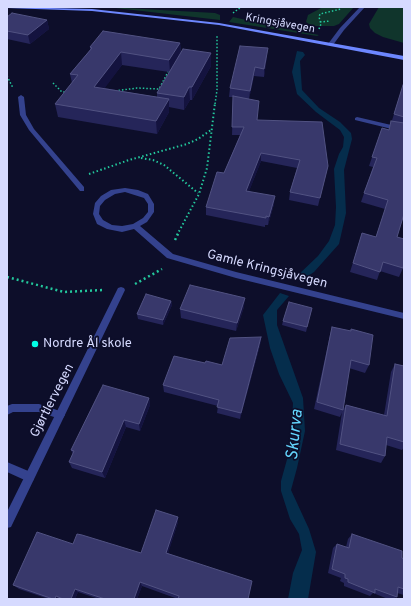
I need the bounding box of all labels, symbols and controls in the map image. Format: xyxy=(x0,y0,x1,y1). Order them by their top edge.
street label: Kringsjåvegen xyxy=(244,11,316,37)
street label: Gamle Kringsjåvegen xyxy=(205,247,329,293)
place label: Nordre Ål skole xyxy=(43,336,132,352)
marker: Nordre Ål skole xyxy=(30,339,40,349)
street label: Gjørtlervegen xyxy=(28,362,78,440)
water label: Skurva xyxy=(283,409,309,461)

